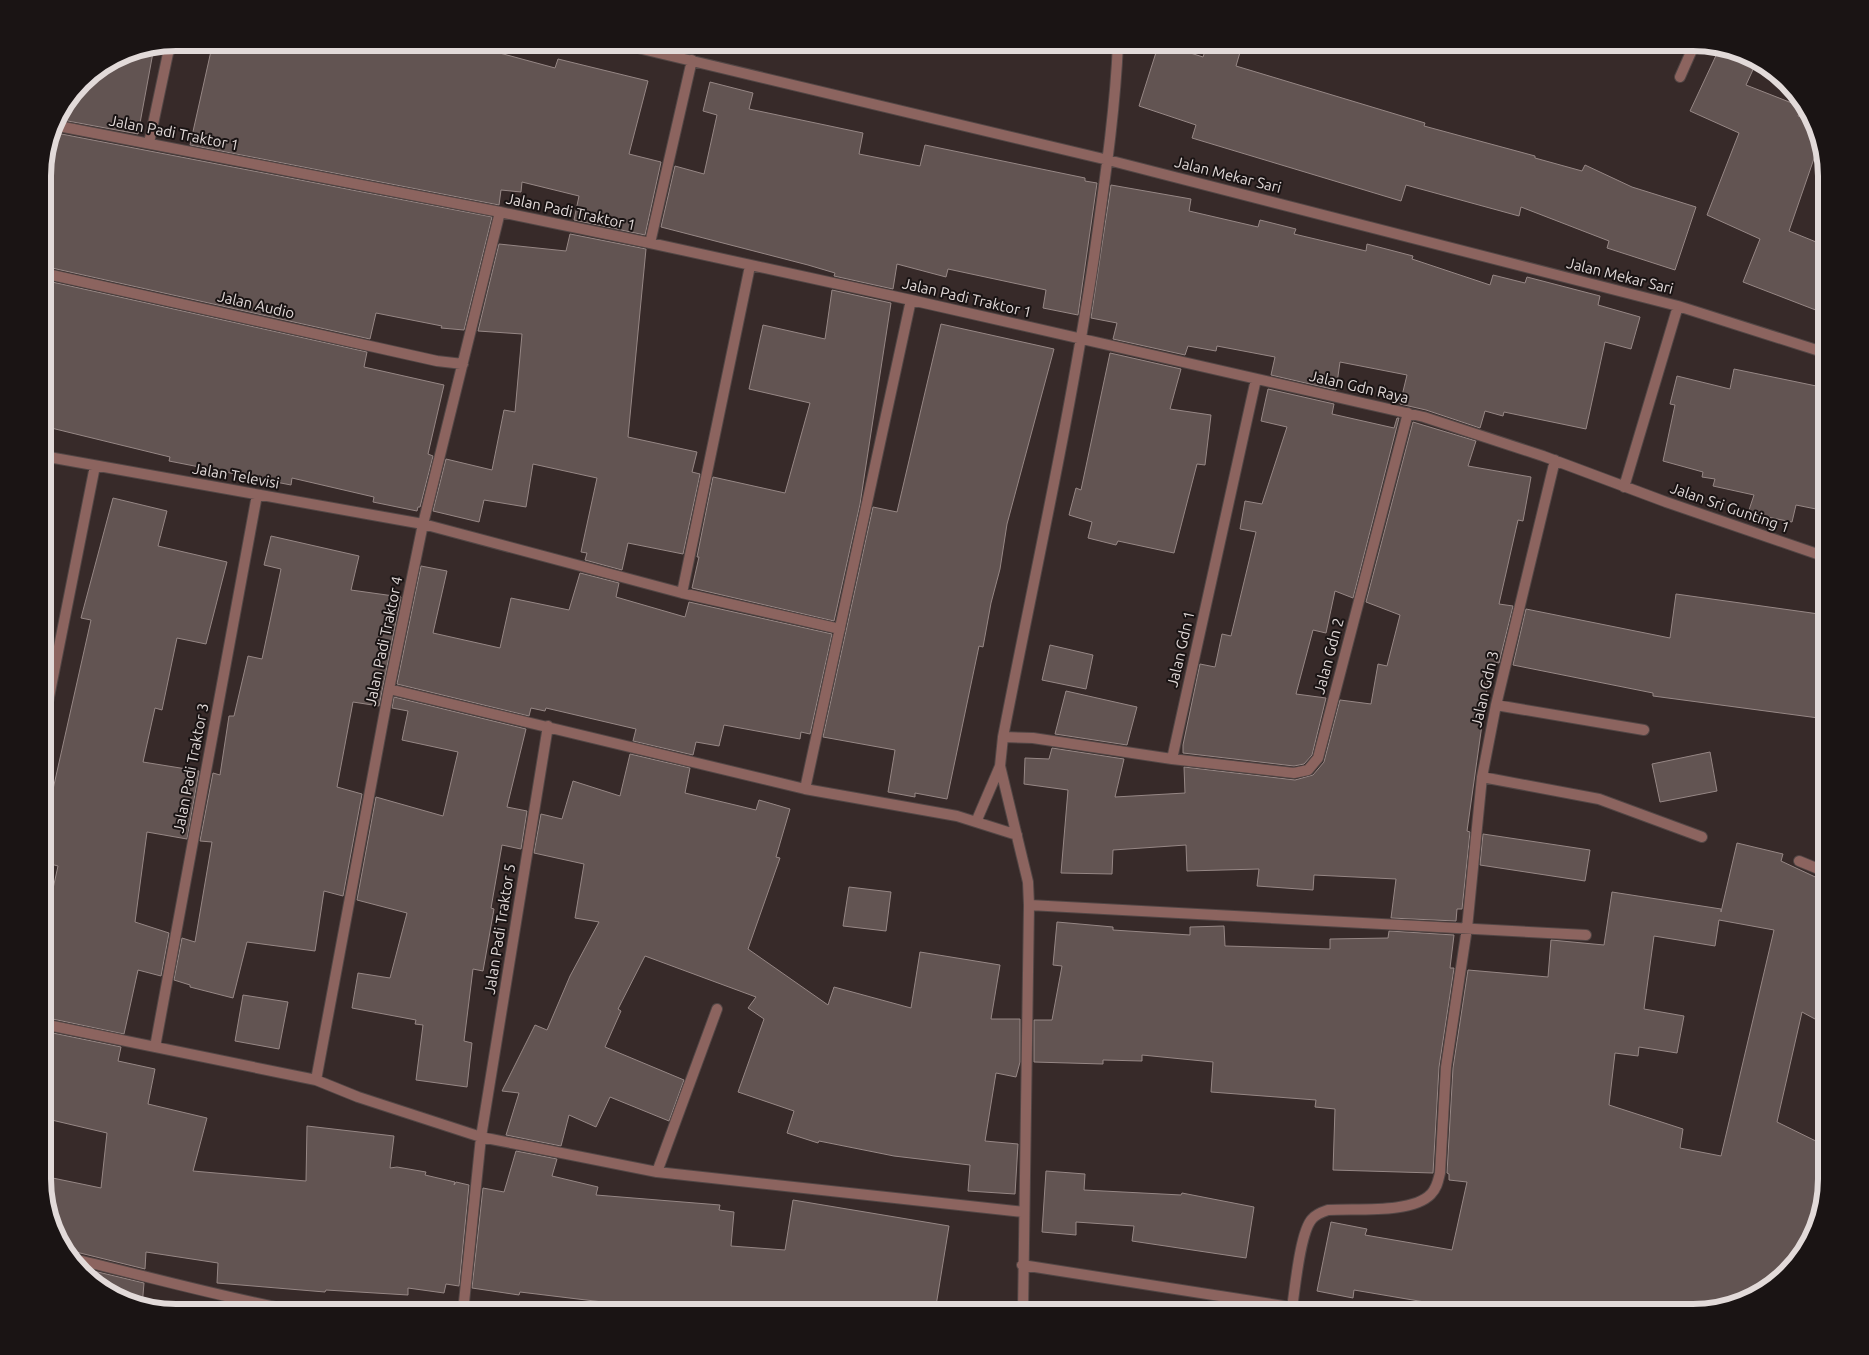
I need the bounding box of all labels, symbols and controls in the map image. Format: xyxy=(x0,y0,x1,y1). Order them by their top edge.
street label: Jalan Padi Traktor 1 xyxy=(108,112,241,153)
street label: Jalan Mekar Sari xyxy=(1173,153,1283,196)
street label: Jalan Padi Traktor 1 xyxy=(505,189,638,234)
street label: Jalan Mekar Sari xyxy=(1565,254,1675,297)
street label: Jalan Padi Traktor 1 xyxy=(901,274,1033,321)
street label: Jalan Audio xyxy=(216,287,296,322)
street label: Jalan Gdn Raya xyxy=(1308,367,1410,406)
street label: Jalan Televisi xyxy=(191,459,281,492)
street label: Jalan Sri Gunting 1 xyxy=(1668,479,1792,536)
street label: Jalan Padi Traktor 4 xyxy=(361,574,406,707)
street label: Jalan Gdn 1 xyxy=(1163,609,1198,689)
street label: Jalan Gdn 2 xyxy=(1310,616,1347,696)
street label: Jalan Gdn 3 xyxy=(1467,649,1502,729)
street label: Jalan Padi Traktor 3 xyxy=(170,701,211,834)
street label: Jalan Padi Traktor 5 xyxy=(481,862,518,996)

